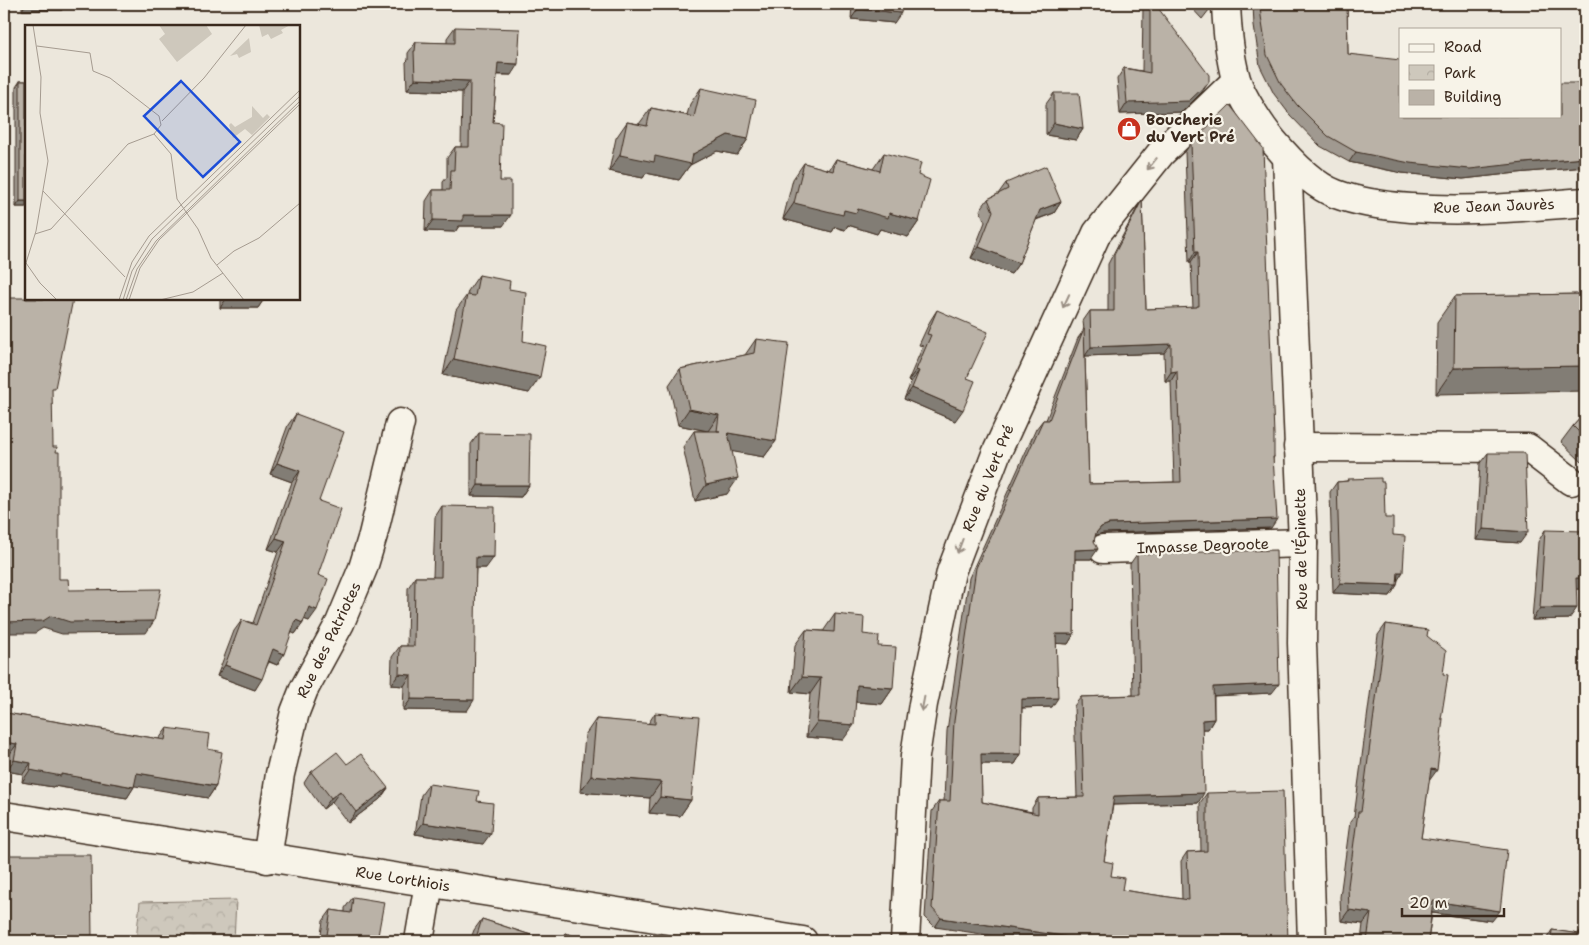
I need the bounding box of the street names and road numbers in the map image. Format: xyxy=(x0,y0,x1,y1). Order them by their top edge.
street label: Rue Jean Jaurès xyxy=(1433,194,1555,218)
street label: Rue du Vert Pré xyxy=(957,421,1019,535)
street label: Rue de l'Épinette xyxy=(1289,488,1312,610)
street label: Impasse Degroote xyxy=(1136,534,1270,558)
street label: Rue des Patriotes xyxy=(292,578,366,702)
street label: Rue Lorthiois xyxy=(354,862,452,896)

